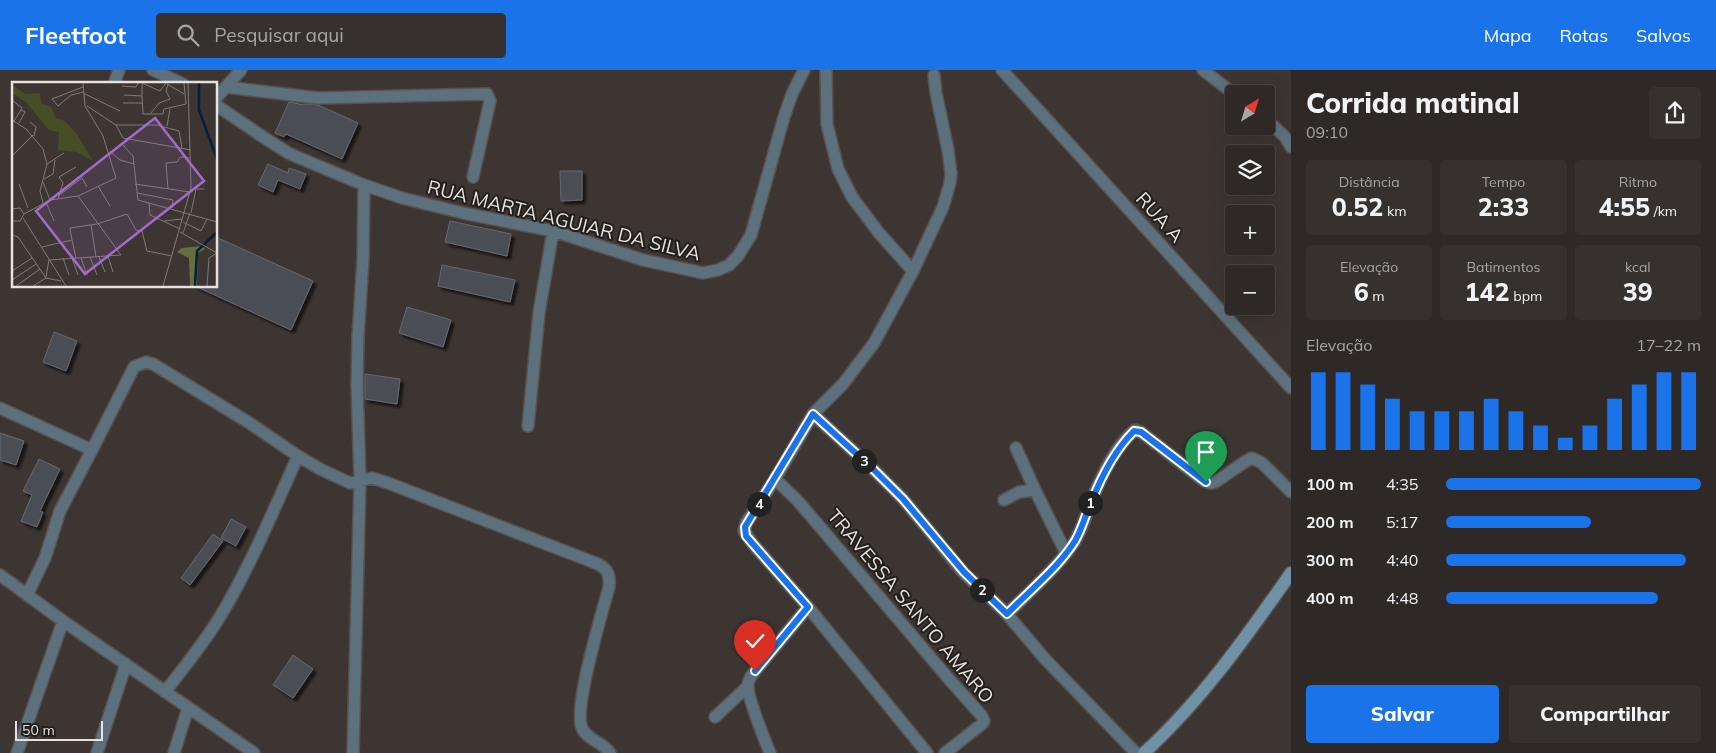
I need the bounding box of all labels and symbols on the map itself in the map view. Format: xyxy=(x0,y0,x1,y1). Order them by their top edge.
inset map xyxy=(12,82,218,288)
north arrow xyxy=(1225,85,1275,135)
street label: RUA MARTA AGUIAR DA SILVA xyxy=(425,174,703,266)
street label: RUA A xyxy=(1131,187,1189,247)
pin xyxy=(1185,431,1227,482)
pin: 3 xyxy=(852,448,876,474)
pin: 1 xyxy=(1078,490,1102,516)
pin: 4 xyxy=(746,492,772,516)
street label: TRAVESSA SANTO AMARO xyxy=(823,504,999,708)
pin: 2 xyxy=(970,578,994,602)
pin xyxy=(734,620,776,671)
scale bar xyxy=(15,718,102,741)

